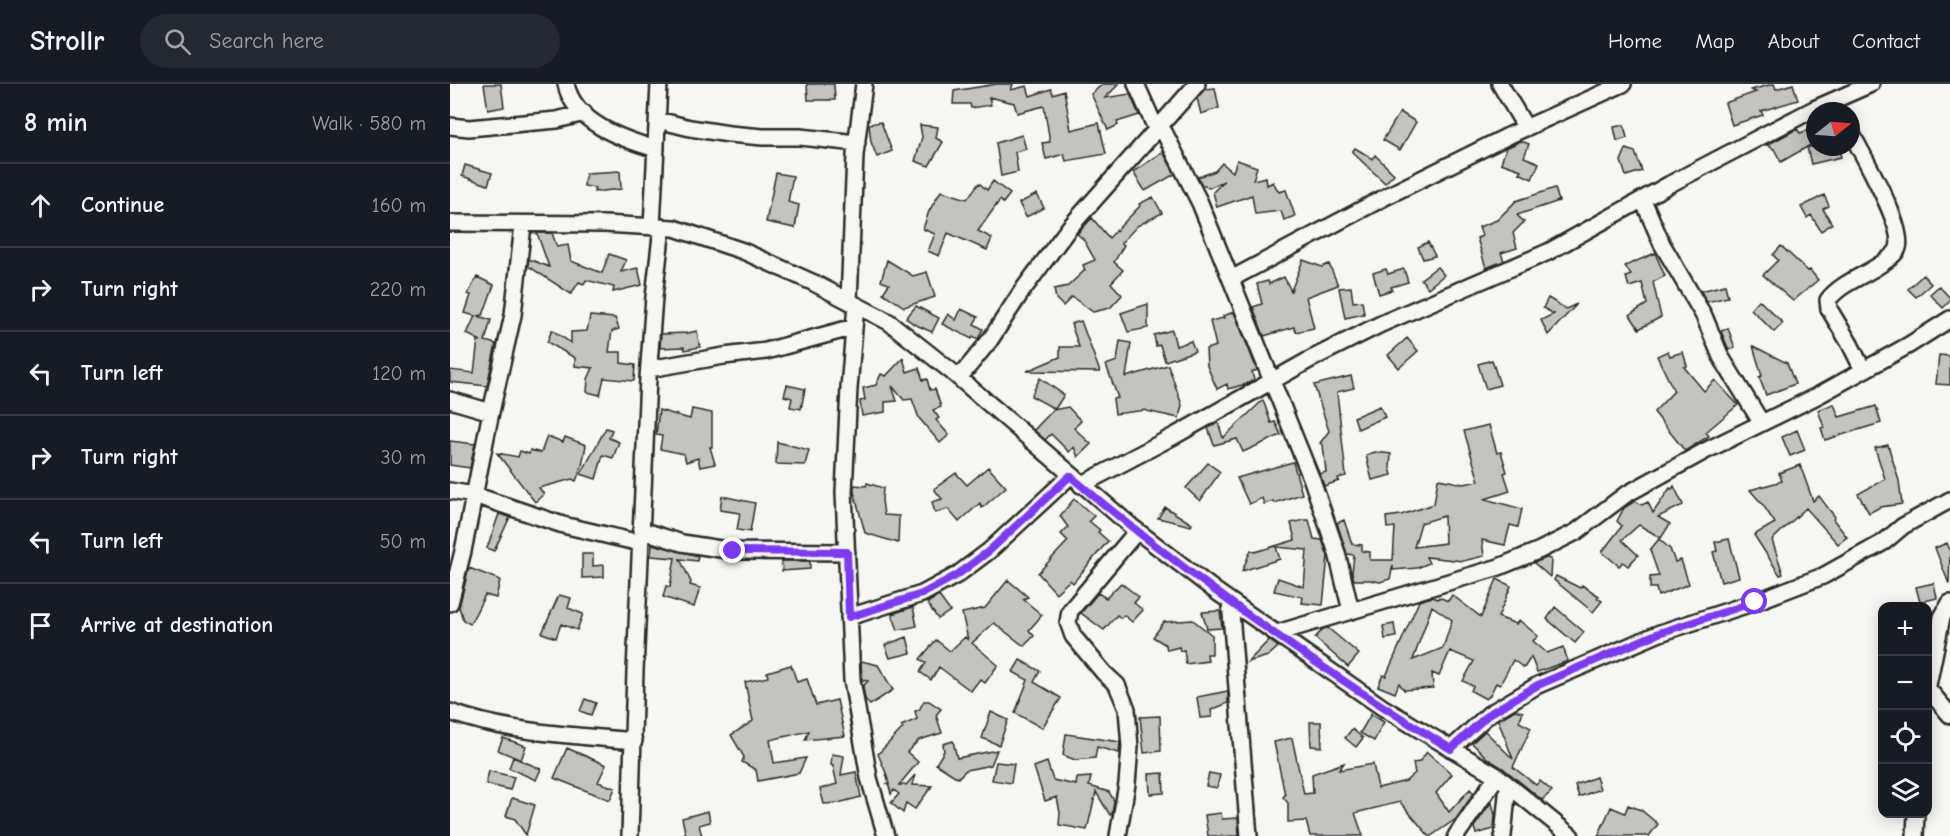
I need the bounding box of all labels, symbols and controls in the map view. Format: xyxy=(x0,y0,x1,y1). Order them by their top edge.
search box xyxy=(140,14,560,68)
text: Strollr xyxy=(30,25,104,57)
icon: search xyxy=(161,25,194,58)
text: Search here xyxy=(209,28,324,54)
text: Home xyxy=(1608,29,1662,53)
text: Map xyxy=(1695,29,1735,53)
text: About xyxy=(1768,29,1819,53)
text: Contact xyxy=(1852,29,1920,53)
north arrow xyxy=(1806,102,1860,156)
text: 8 min xyxy=(24,108,88,138)
text: Walk · 580 m xyxy=(312,112,426,135)
icon: ahead xyxy=(24,189,57,222)
text: Continue xyxy=(81,192,164,218)
text: 160 m xyxy=(372,194,426,217)
icon: right xyxy=(24,273,57,306)
text: Turn right xyxy=(81,276,178,302)
text: 220 m xyxy=(370,278,426,301)
icon: left xyxy=(24,357,57,390)
text: Turn left xyxy=(81,360,163,386)
text: 120 m xyxy=(372,362,426,385)
icon: right xyxy=(24,441,57,474)
text: Turn right xyxy=(81,444,178,470)
text: 30 m xyxy=(380,446,426,469)
icon: left xyxy=(24,525,57,558)
text: Turn left xyxy=(81,528,163,554)
text: 50 m xyxy=(380,530,426,553)
route end xyxy=(719,537,745,563)
route start xyxy=(1741,588,1767,614)
map controls xyxy=(1878,602,1932,818)
button: + xyxy=(1878,602,1932,656)
icon: arrive xyxy=(24,609,57,642)
text: Arrive at destination xyxy=(81,612,273,638)
button: − xyxy=(1878,656,1932,710)
button: locate xyxy=(1878,710,1932,764)
button: layers xyxy=(1878,764,1932,818)

